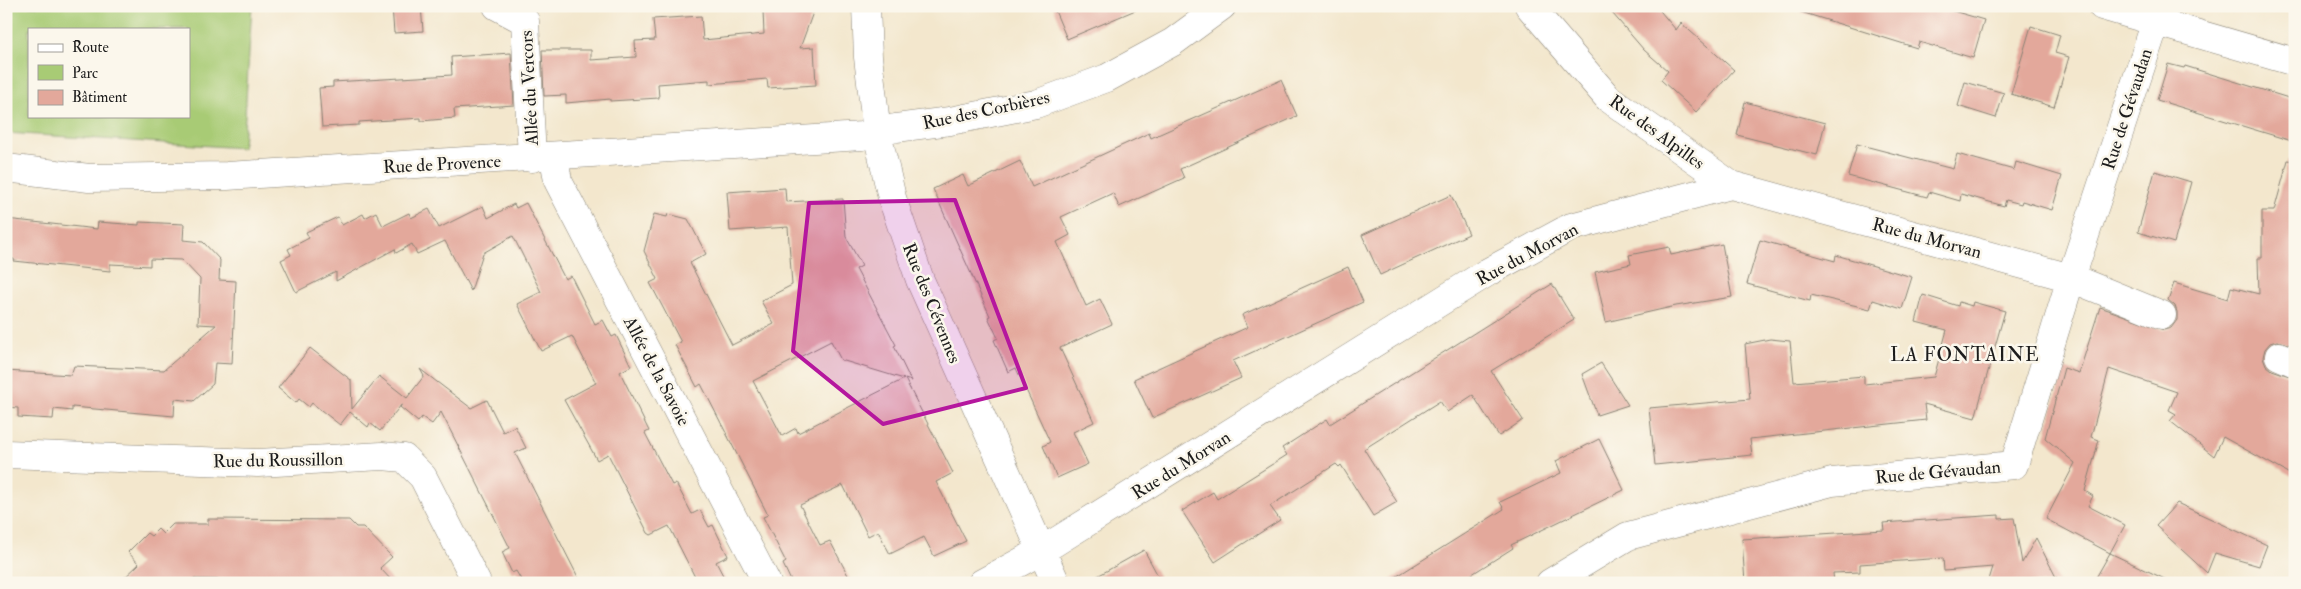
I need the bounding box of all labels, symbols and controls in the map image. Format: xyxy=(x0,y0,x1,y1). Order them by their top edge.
legend xyxy=(28,28,190,118)
street label: Allée du Vercors xyxy=(515,30,544,147)
text: Route xyxy=(72,38,109,57)
street label: Rue de Gévaudan xyxy=(2097,46,2158,173)
text: Parc xyxy=(72,64,98,83)
street label: Rue des Corbières xyxy=(920,86,1052,135)
text: Bâtiment xyxy=(72,88,127,107)
street label: Rue des Alpilles xyxy=(1604,90,1709,175)
street label: Rue de Provence xyxy=(382,150,502,179)
street label: Rue du Morvan xyxy=(1870,213,1984,264)
street label: Rue du Morvan xyxy=(1472,218,1582,291)
street label: Rue des Cévennes xyxy=(897,240,966,367)
street label: Allée de la Savoie xyxy=(618,312,695,430)
district label: LA FONTAINE xyxy=(1890,343,2040,367)
street label: Rue du Morvan xyxy=(1128,426,1235,505)
street label: Rue du Roussillon xyxy=(213,448,343,473)
street label: Rue de Gévaudan xyxy=(1874,456,2002,489)

